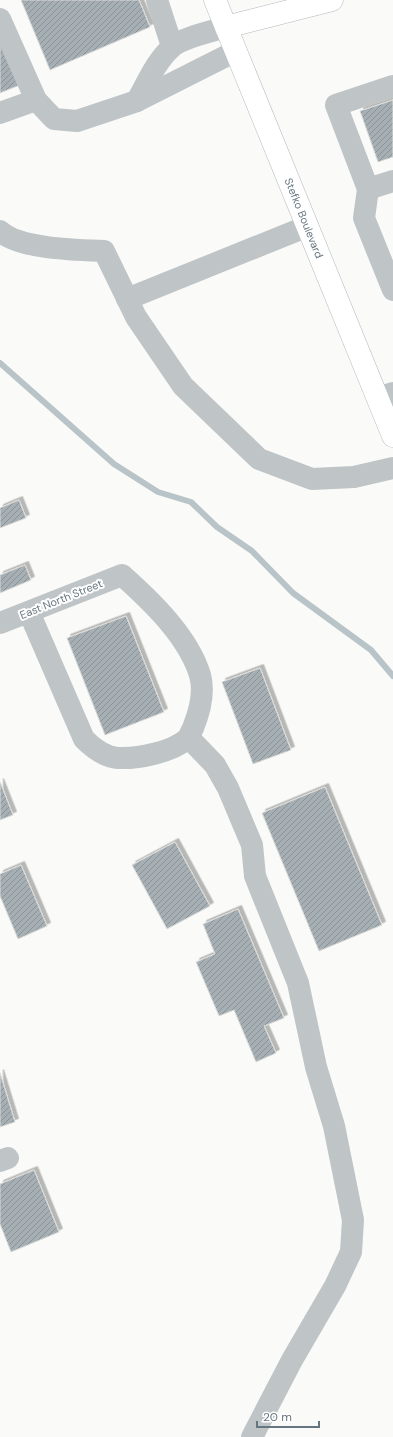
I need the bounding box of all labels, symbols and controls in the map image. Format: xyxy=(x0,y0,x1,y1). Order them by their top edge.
street label: Stefko Boulevard xyxy=(282,176,327,260)
street label: East North Street xyxy=(18,576,104,622)
scale bar xyxy=(257,1403,319,1429)
text: 20 m xyxy=(263,1409,292,1425)

